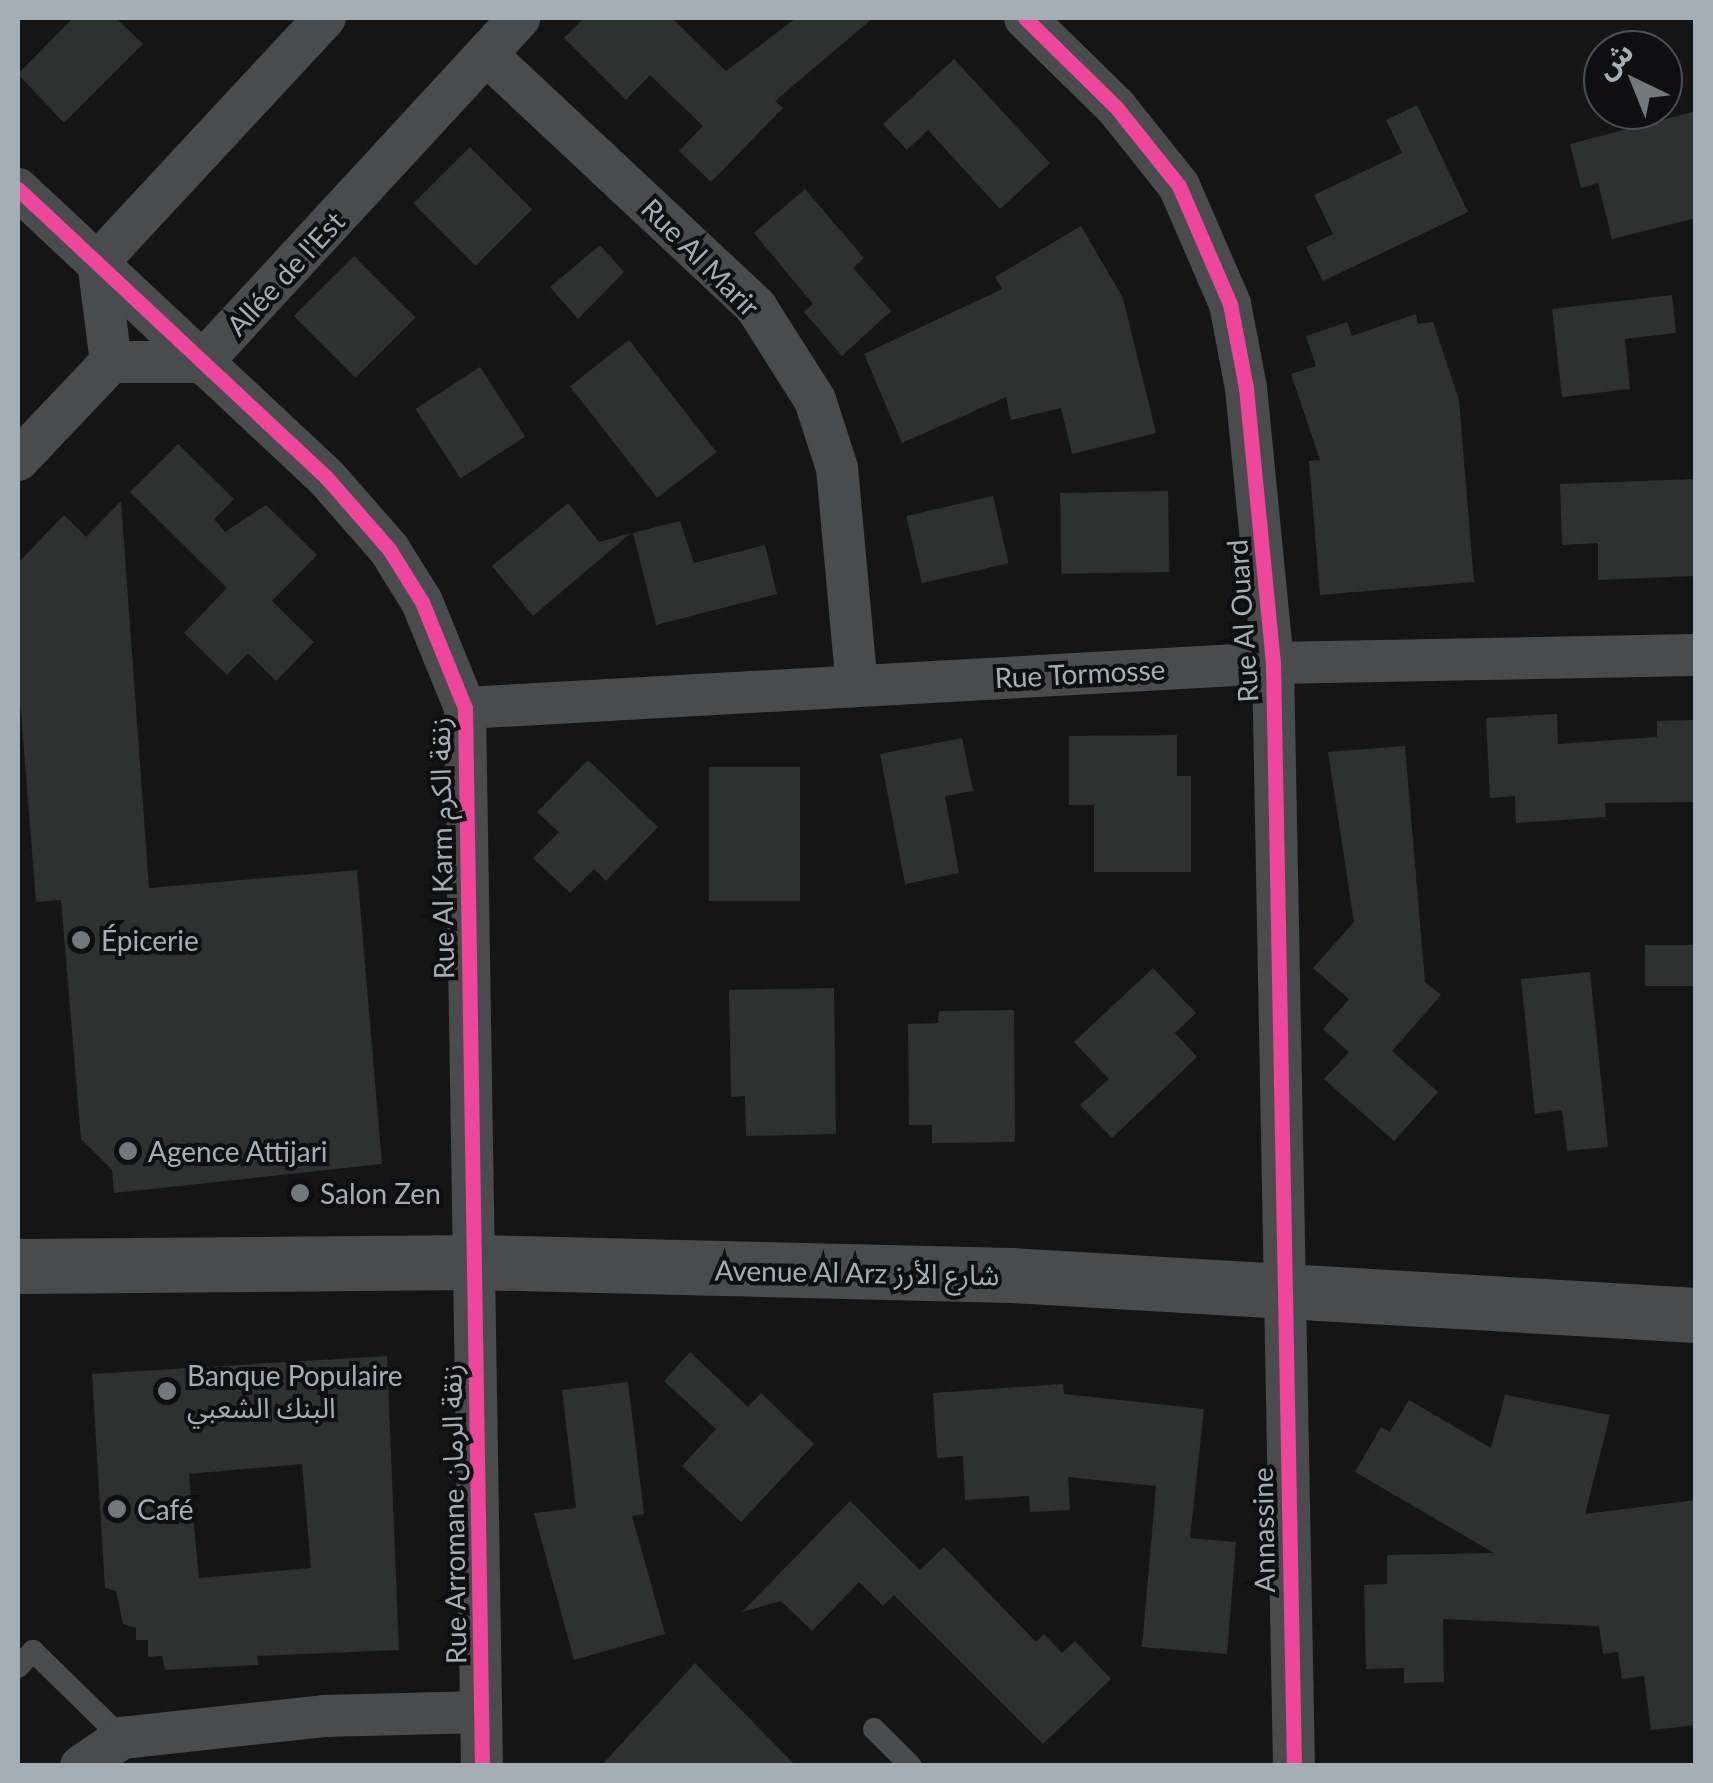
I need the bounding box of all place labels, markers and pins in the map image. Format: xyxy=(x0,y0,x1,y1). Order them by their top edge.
place label: Épicerie xyxy=(101,923,199,957)
marker: Épicerie xyxy=(70,929,92,951)
place label: Agence Attijari xyxy=(148,1134,328,1168)
marker: Agence Attijari xyxy=(117,1140,139,1162)
place label: Salon Zen xyxy=(320,1176,441,1210)
marker: Salon Zen xyxy=(289,1182,311,1204)
place label: Banque Populaire البنك الشعبي xyxy=(187,1358,403,1424)
marker: Banque Populaire البنك الشعبي xyxy=(156,1380,178,1402)
place label: Café xyxy=(137,1492,194,1526)
marker: Café xyxy=(106,1498,128,1520)

